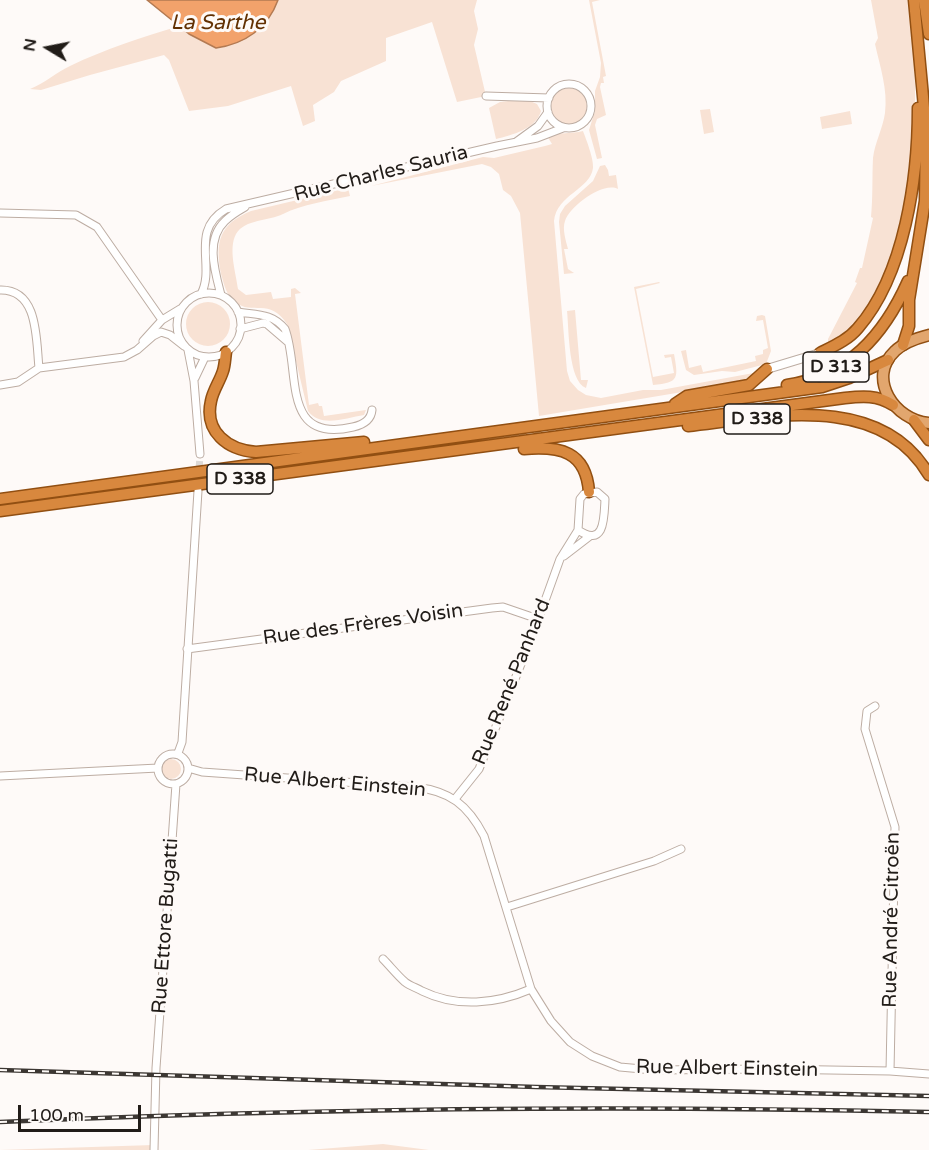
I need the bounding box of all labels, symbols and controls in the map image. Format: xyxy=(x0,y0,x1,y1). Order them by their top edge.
water label: La Sarthe xyxy=(171,10,265,36)
north arrow xyxy=(18,18,78,78)
text: N xyxy=(19,37,41,53)
street label: Rue Charles Sauria xyxy=(291,141,471,207)
road number: D 313 xyxy=(803,352,869,382)
road number: D 338 xyxy=(724,404,790,434)
road number: D 338 xyxy=(207,464,273,494)
street label: Rue René Panhard xyxy=(468,595,556,769)
street label: Rue des Frères Voisin xyxy=(261,599,465,651)
street label: Rue Albert Einstein xyxy=(243,763,427,803)
street label: Rue André Citroën xyxy=(878,832,906,1008)
street label: Rue Ettore Bugatti xyxy=(148,837,184,1015)
street label: Rue Albert Einstein xyxy=(636,1055,818,1083)
scale bar xyxy=(21,1093,144,1131)
text: 100 m xyxy=(29,1104,84,1126)

